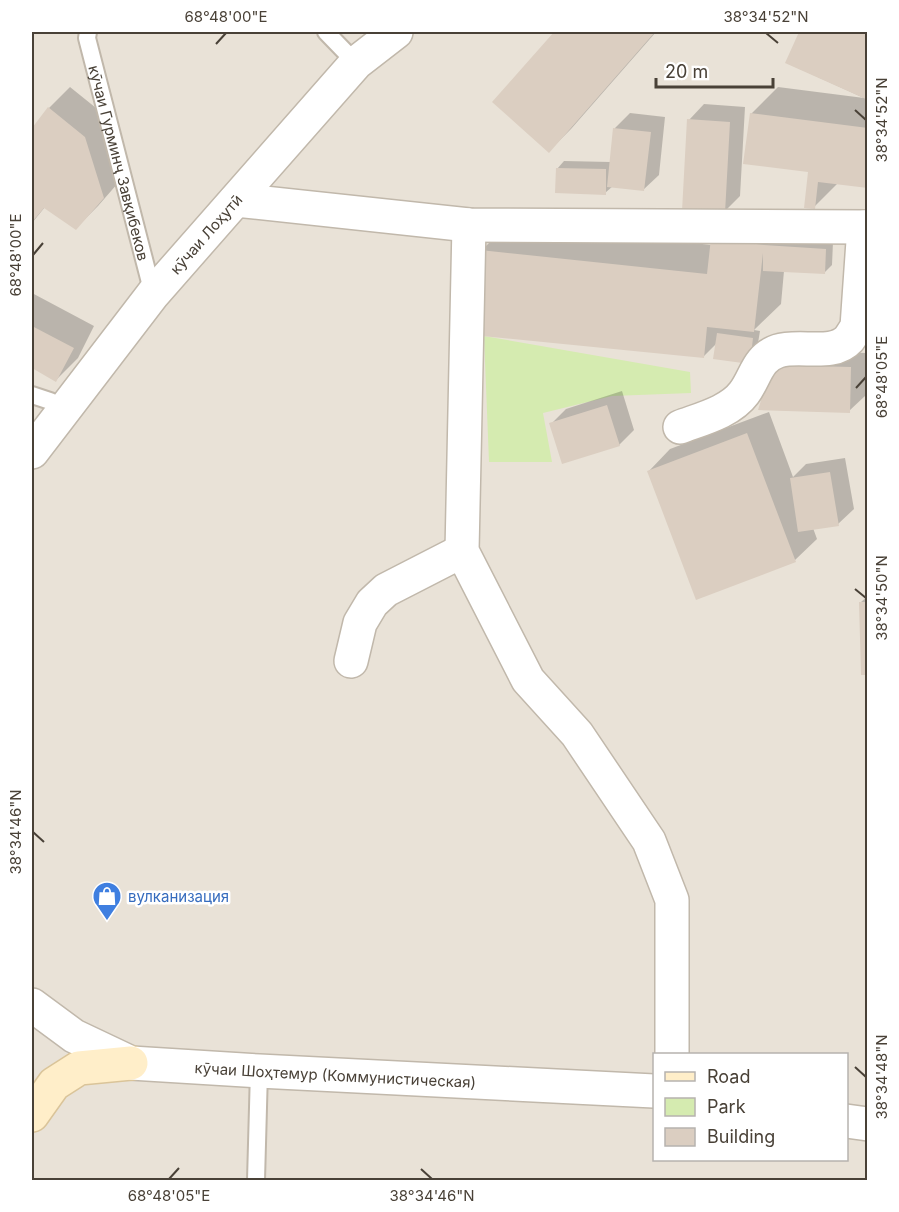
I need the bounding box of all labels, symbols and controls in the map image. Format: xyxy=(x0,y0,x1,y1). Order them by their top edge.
text: 68°48'00"E xyxy=(185,7,267,26)
text: 38°34'52"N xyxy=(723,7,809,26)
scale bar xyxy=(656,51,773,89)
text: 20 m xyxy=(665,61,708,82)
street label: кӯчаи Гурминҷ Завқибеков xyxy=(85,63,153,262)
text: 38°34'52"N xyxy=(872,77,891,163)
street label: кӯчаи Лоҳутӣ xyxy=(166,190,246,278)
text: 68°48'00"E xyxy=(6,214,25,296)
text: 68°48'05"E xyxy=(872,336,891,418)
text: 38°34'50"N xyxy=(872,555,891,641)
text: 38°34'46"N xyxy=(6,790,25,874)
shop icon: вулканизация xyxy=(91,880,123,922)
place label: вулканизация xyxy=(128,887,229,906)
text: 38°34'48"N xyxy=(872,1035,891,1119)
legend xyxy=(653,1053,848,1161)
street label: кӯчаи Шоҳтемур (Коммунистическая) xyxy=(194,1057,477,1091)
text: Road xyxy=(707,1066,750,1087)
text: Park xyxy=(707,1096,746,1117)
text: Building xyxy=(707,1126,775,1147)
text: 68°48'05"E xyxy=(128,1186,210,1205)
text: 38°34'46"N xyxy=(390,1186,474,1205)

